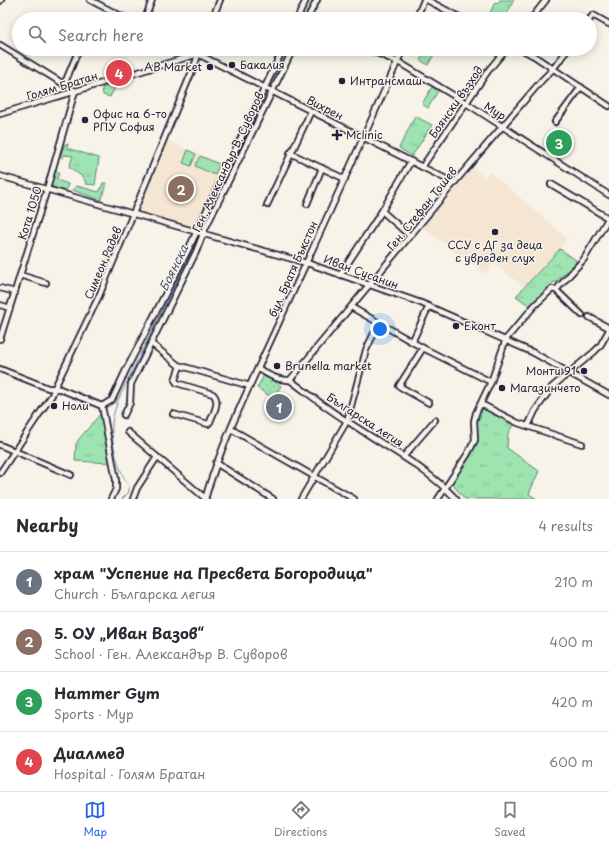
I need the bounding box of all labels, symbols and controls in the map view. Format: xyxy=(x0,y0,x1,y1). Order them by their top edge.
search box xyxy=(12,12,597,56)
icon: search xyxy=(26,23,48,45)
text: Search here xyxy=(58,23,144,46)
place label: Бакалия xyxy=(240,56,285,73)
pin: 4 xyxy=(106,58,132,88)
place label: AB Market xyxy=(144,58,203,75)
marker: Бакалия xyxy=(227,60,237,70)
marker: AB Market xyxy=(205,62,215,72)
street label: Боянски възход xyxy=(424,62,487,141)
street label: Голям Братан xyxy=(24,67,100,104)
place label: Интрансмаш xyxy=(350,72,422,89)
marker: Интрансмаш xyxy=(337,76,347,86)
street label: Ген. Александър В. Суворов xyxy=(188,89,268,235)
street label: Вихрен xyxy=(304,91,347,124)
street label: Мур xyxy=(481,97,510,124)
place label: Офис на 6-то РПУ София xyxy=(93,105,167,135)
marker: Офис на 6-то РПУ София xyxy=(80,115,90,125)
place label: Mclinic xyxy=(346,126,383,143)
pin: 3 xyxy=(546,128,572,158)
marker: Mclinic xyxy=(331,129,343,141)
street label: Ген. Стефан Тошев xyxy=(382,163,461,254)
pin: 2 xyxy=(168,174,194,204)
street label: Кота 1050 xyxy=(13,184,46,242)
street label: бул. Братя Бъкстон xyxy=(264,218,321,320)
street label: Симеон Радев xyxy=(80,223,126,302)
marker: ССУ с ДГ за деца с увреден слух xyxy=(490,227,500,237)
place label: ССУ с ДГ за деца с увреден слух xyxy=(447,236,543,266)
water label: Боянска xyxy=(154,241,192,294)
street label: Иван Сусанин xyxy=(321,250,401,293)
place label: Еконт xyxy=(464,317,496,334)
your location xyxy=(370,319,390,339)
marker: Еконт xyxy=(451,321,461,331)
place label: Brunella market xyxy=(285,357,372,374)
marker: Brunella market xyxy=(272,361,282,371)
place label: Монти 91 xyxy=(526,362,576,379)
marker: Монти 91 xyxy=(579,366,589,376)
place label: Магазинчето xyxy=(510,379,581,396)
marker: Магазинчето xyxy=(497,383,507,393)
street label: Българска легия xyxy=(323,388,407,451)
pin: 1 xyxy=(266,392,292,422)
place label: Ноли xyxy=(62,397,89,414)
marker: Ноли xyxy=(49,401,59,411)
text: Nearby xyxy=(16,512,78,538)
text: 4 results xyxy=(539,516,593,535)
text: храм "Успение на Пресвета Богородица" xyxy=(54,561,373,584)
text: 1 xyxy=(26,572,32,591)
text: 210 m xyxy=(554,572,593,591)
text: Church · Българска легия xyxy=(54,584,215,603)
text: 5. ОУ „Иван Вазов“ xyxy=(54,621,204,644)
text: 2 xyxy=(24,632,34,651)
text: 400 m xyxy=(550,632,593,651)
text: School · Ген. Александър В. Суворов xyxy=(54,644,287,663)
text: Hammer Gym xyxy=(54,681,160,704)
text: 3 xyxy=(25,692,33,711)
text: 420 m xyxy=(551,692,593,711)
text: Sports · Мур xyxy=(54,704,134,723)
text: Диалмед xyxy=(54,741,125,764)
text: 4 xyxy=(25,752,33,771)
text: 600 m xyxy=(549,752,593,771)
text: Hospital · Голям Братан xyxy=(54,764,205,783)
tab: Map xyxy=(83,799,107,840)
tab: Directions xyxy=(274,799,327,840)
tab: Saved xyxy=(494,799,526,840)

